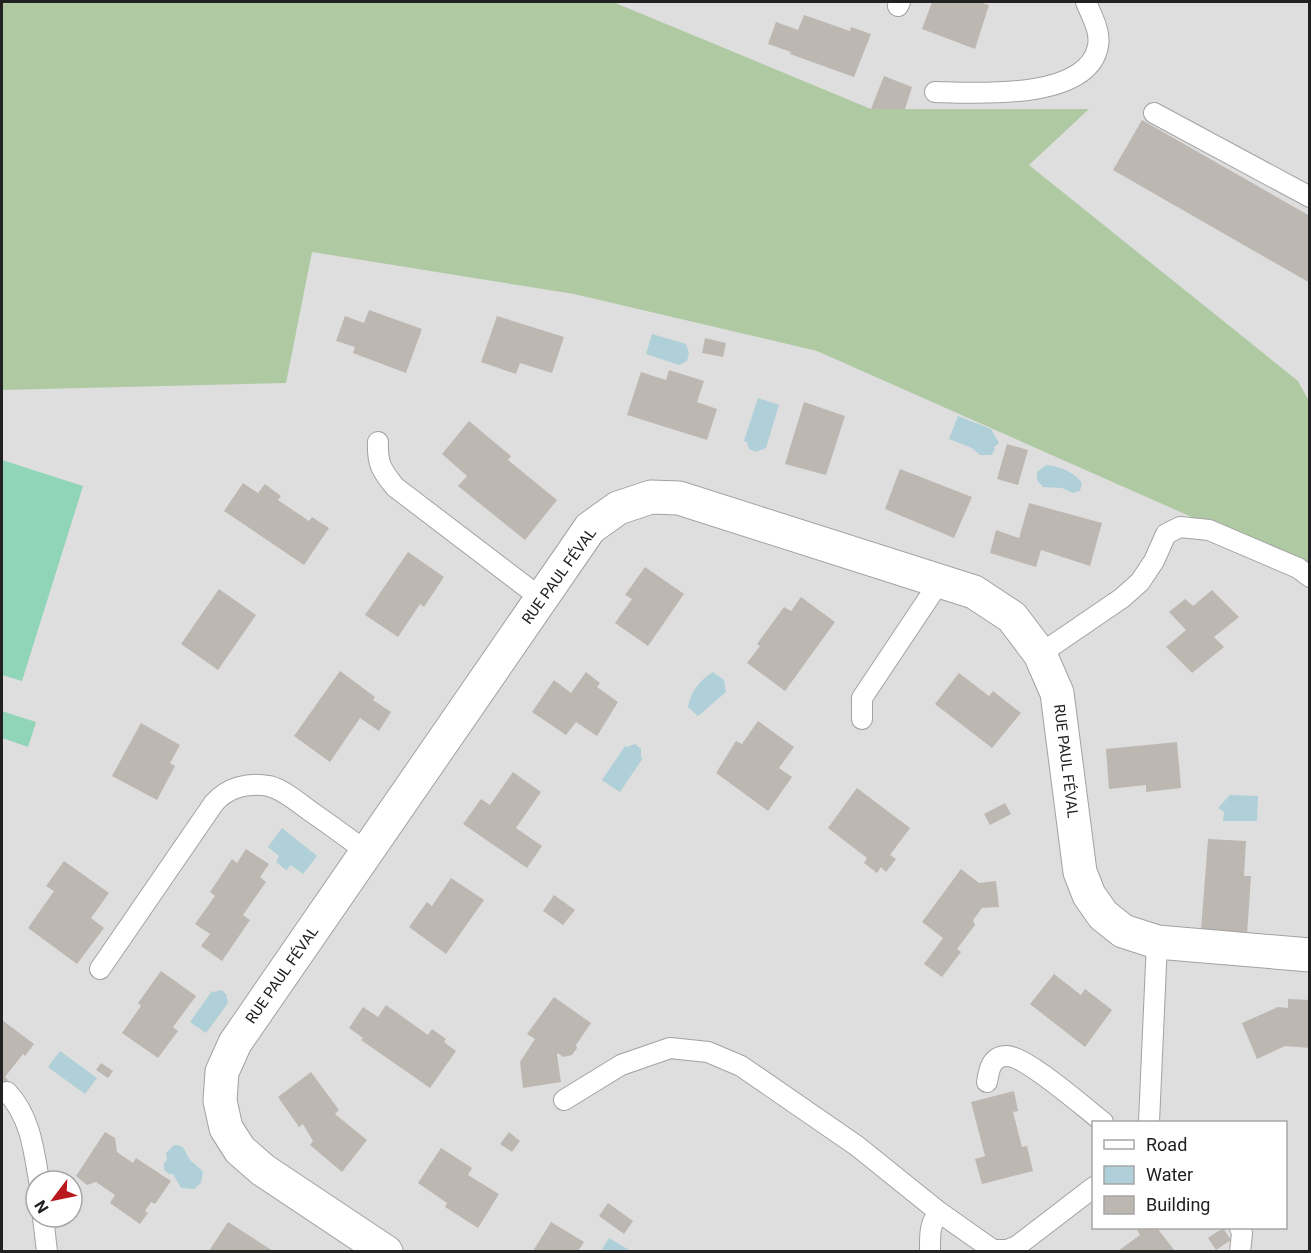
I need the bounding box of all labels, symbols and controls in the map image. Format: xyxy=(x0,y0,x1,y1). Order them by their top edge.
street label: RUE PAUL FÉVAL xyxy=(518,524,600,628)
street label: RUE PAUL FÉVAL xyxy=(1050,703,1082,819)
street label: RUE PAUL FÉVAL xyxy=(242,923,322,1027)
legend xyxy=(1092,1121,1287,1229)
text: Road xyxy=(1146,1134,1187,1155)
text: Water xyxy=(1146,1164,1193,1185)
north arrow xyxy=(24,1169,84,1229)
text: Building xyxy=(1146,1194,1210,1215)
text: N xyxy=(31,1197,53,1217)

